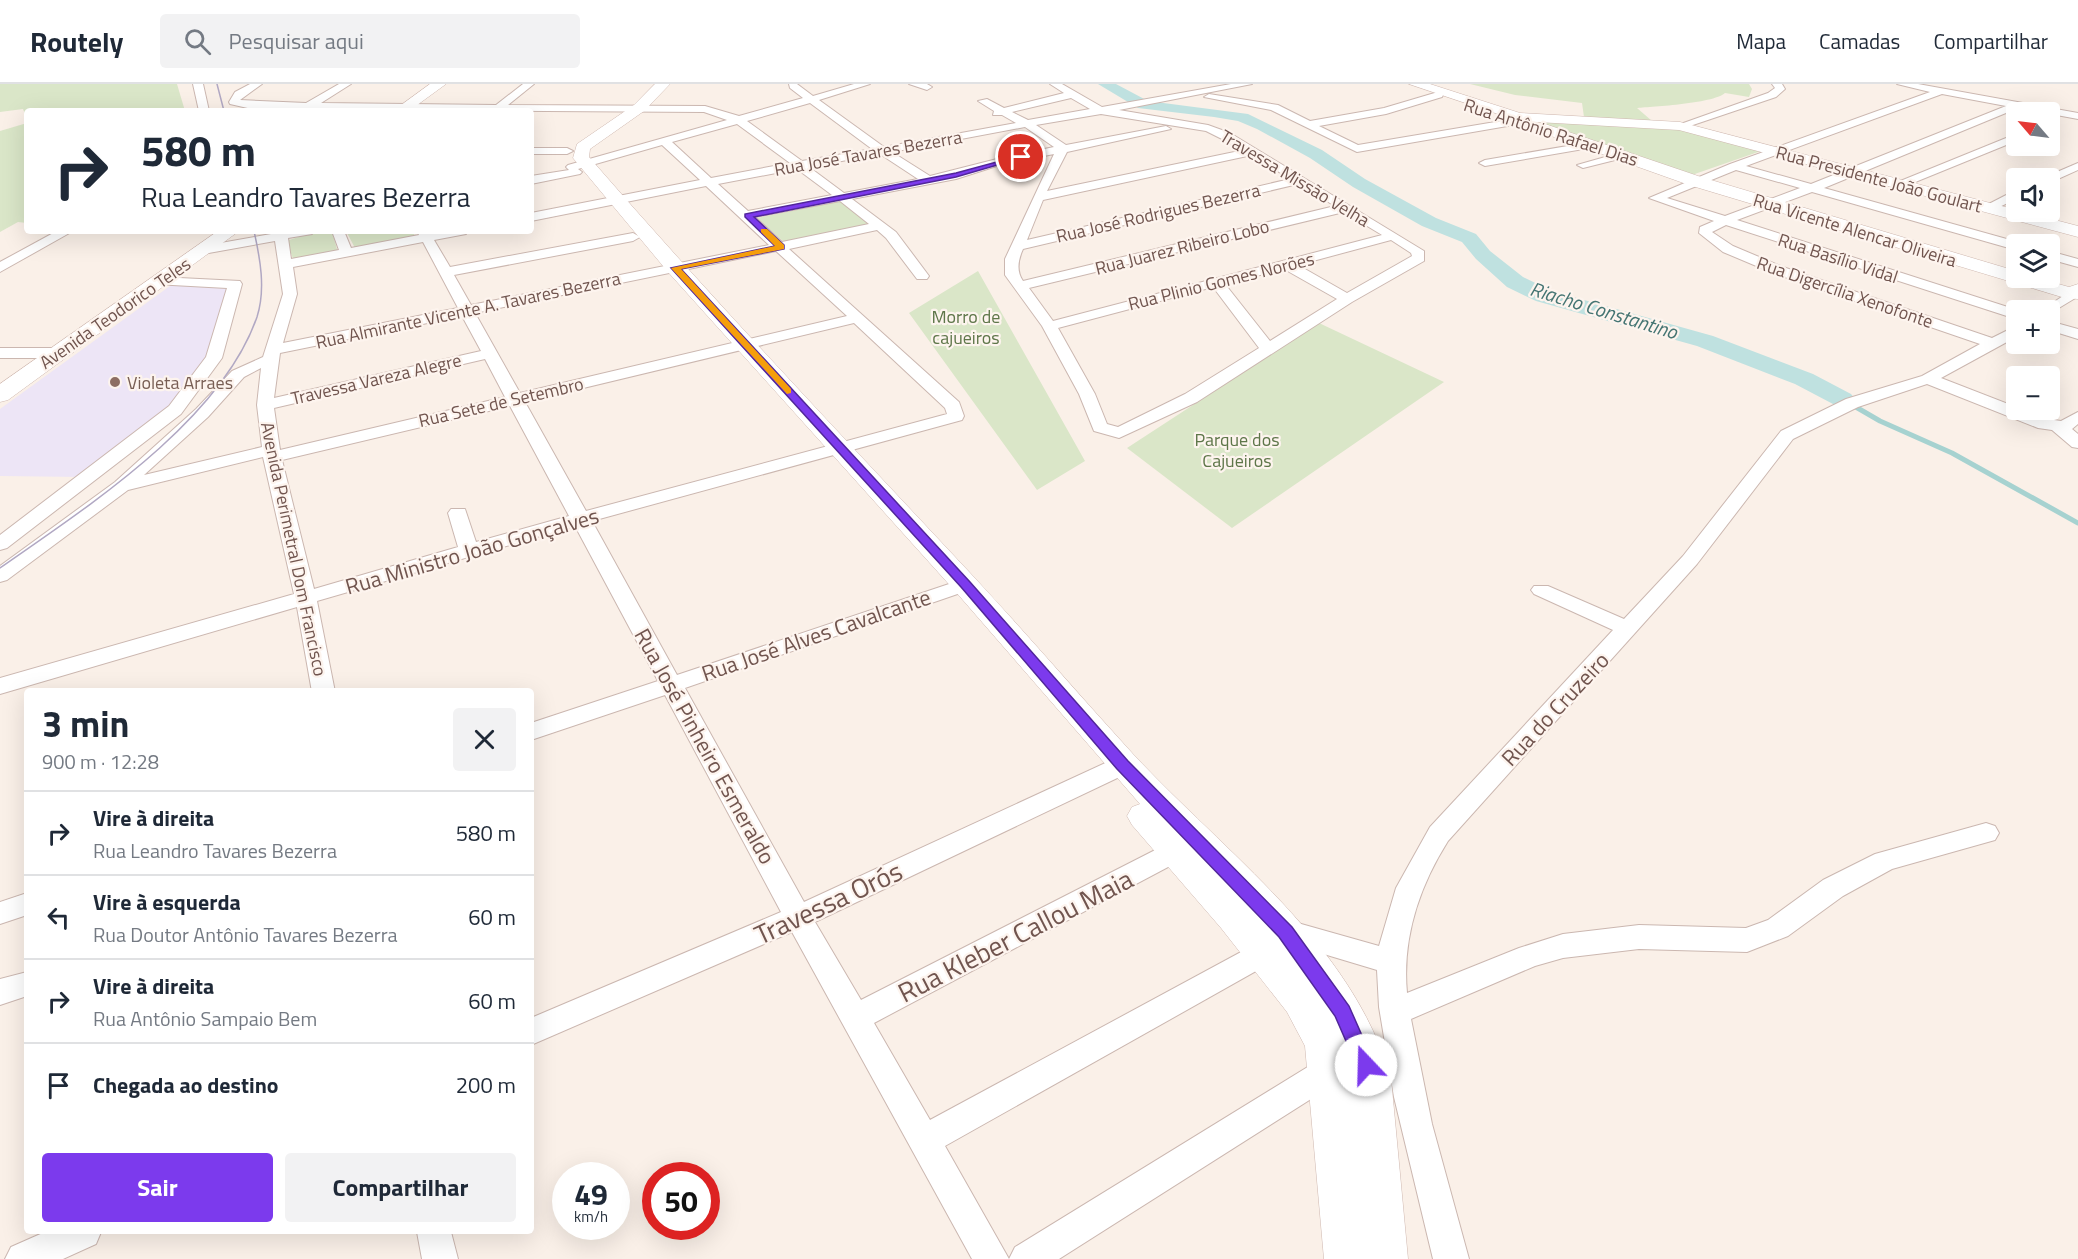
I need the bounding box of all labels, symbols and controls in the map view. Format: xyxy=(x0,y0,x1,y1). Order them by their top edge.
search box xyxy=(160,14,580,68)
text: Routely xyxy=(30,20,124,63)
text: Pesquisar aqui xyxy=(229,24,364,58)
icon: search xyxy=(181,25,214,58)
text: Mapa xyxy=(1736,25,1786,57)
text: Camadas xyxy=(1819,25,1900,57)
text: Compartilhar xyxy=(1933,25,2048,57)
street label: Rua Antônio Rafael Dias xyxy=(1460,91,1642,173)
north arrow xyxy=(2006,102,2060,156)
map controls xyxy=(2006,102,2060,420)
text: 580 m xyxy=(141,118,256,182)
street label: Rua José Tavares Bezerra xyxy=(772,123,964,183)
street label: Travessa Missão Velha xyxy=(1215,123,1375,233)
pin xyxy=(995,131,1046,182)
icon: right xyxy=(42,132,120,210)
street label: Rua Presidente João Goulart xyxy=(1773,138,1986,220)
icon: arrive xyxy=(1004,140,1037,173)
button: sound xyxy=(2006,168,2060,222)
text: Rua Leandro Tavares Bezerra xyxy=(141,176,470,217)
street label: Rua José Rodrigues Bezerra xyxy=(1053,176,1263,250)
street label: Rua Vicente Alencar Oliveira xyxy=(1750,186,1960,274)
street label: Rua Juarez Ribeiro Lobo xyxy=(1092,212,1272,282)
street label: Rua Basílio Vidal xyxy=(1774,226,1902,290)
button: layers xyxy=(2006,234,2060,288)
street label: Rua Plinio Gomes Norões xyxy=(1125,245,1317,317)
street label: Rua Digercília Xenofonte xyxy=(1753,249,1937,335)
street label: Avenida Teodorico Teles xyxy=(34,250,196,376)
street label: Rua Almirante Vicente A. Tavares Bezerra xyxy=(313,264,623,356)
water label: Riacho Constantino xyxy=(1526,273,1683,347)
button: + xyxy=(2006,300,2060,354)
park label: Morro de cajueiros xyxy=(932,303,1000,351)
street label: Travessa Vareza Alegre xyxy=(288,346,464,412)
button: − xyxy=(2006,366,2060,420)
place label: Violeta Arraes xyxy=(127,369,233,396)
street label: Rua Sete de Setembro xyxy=(416,370,586,434)
marker: Violeta Arraes xyxy=(108,375,122,389)
street label: Avenida Perimetral Dom Francisco xyxy=(254,419,334,679)
park label: Parque dos Cajueiros xyxy=(1194,426,1280,474)
street label: Rua Ministro João Gonçalves xyxy=(341,498,603,604)
street label: Rua José Alves Cavalcante xyxy=(697,580,935,690)
street label: Rua José Pinheiro Esmeraldo xyxy=(626,622,784,870)
street label: Rua do Cruzeiro xyxy=(1493,644,1617,774)
text: 3 min xyxy=(42,696,129,751)
button: close xyxy=(453,708,516,771)
text: 900 m · 12:28 xyxy=(42,746,159,777)
text: Vire à direita xyxy=(93,801,214,835)
text: 580 m xyxy=(456,816,516,850)
icon: right xyxy=(42,817,75,850)
text: Rua Leandro Tavares Bezerra xyxy=(93,835,337,866)
street label: Travessa Orós xyxy=(747,850,909,954)
street label: Rua Kleber Callou Maia xyxy=(890,858,1140,1012)
text: Vire à esquerda xyxy=(93,885,241,919)
text: 60 m xyxy=(468,900,516,934)
icon: left xyxy=(42,901,75,934)
text: Rua Doutor Antônio Tavares Bezerra xyxy=(93,919,398,950)
text: Vire à direita xyxy=(93,969,214,1003)
text: 60 m xyxy=(468,984,516,1018)
icon: right xyxy=(42,985,75,1018)
text: Rua Antônio Sampaio Bem xyxy=(93,1003,317,1034)
position arrow xyxy=(1334,1033,1398,1097)
text: Chegada ao destino xyxy=(93,1068,279,1102)
text: 200 m xyxy=(456,1068,516,1102)
icon: arrive xyxy=(42,1069,75,1102)
button: Sair xyxy=(42,1153,273,1222)
button: Compartilhar xyxy=(285,1153,516,1222)
speed limit sign: 50 xyxy=(642,1162,720,1240)
text: 49 xyxy=(574,1171,608,1217)
text: km/h xyxy=(574,1205,608,1228)

